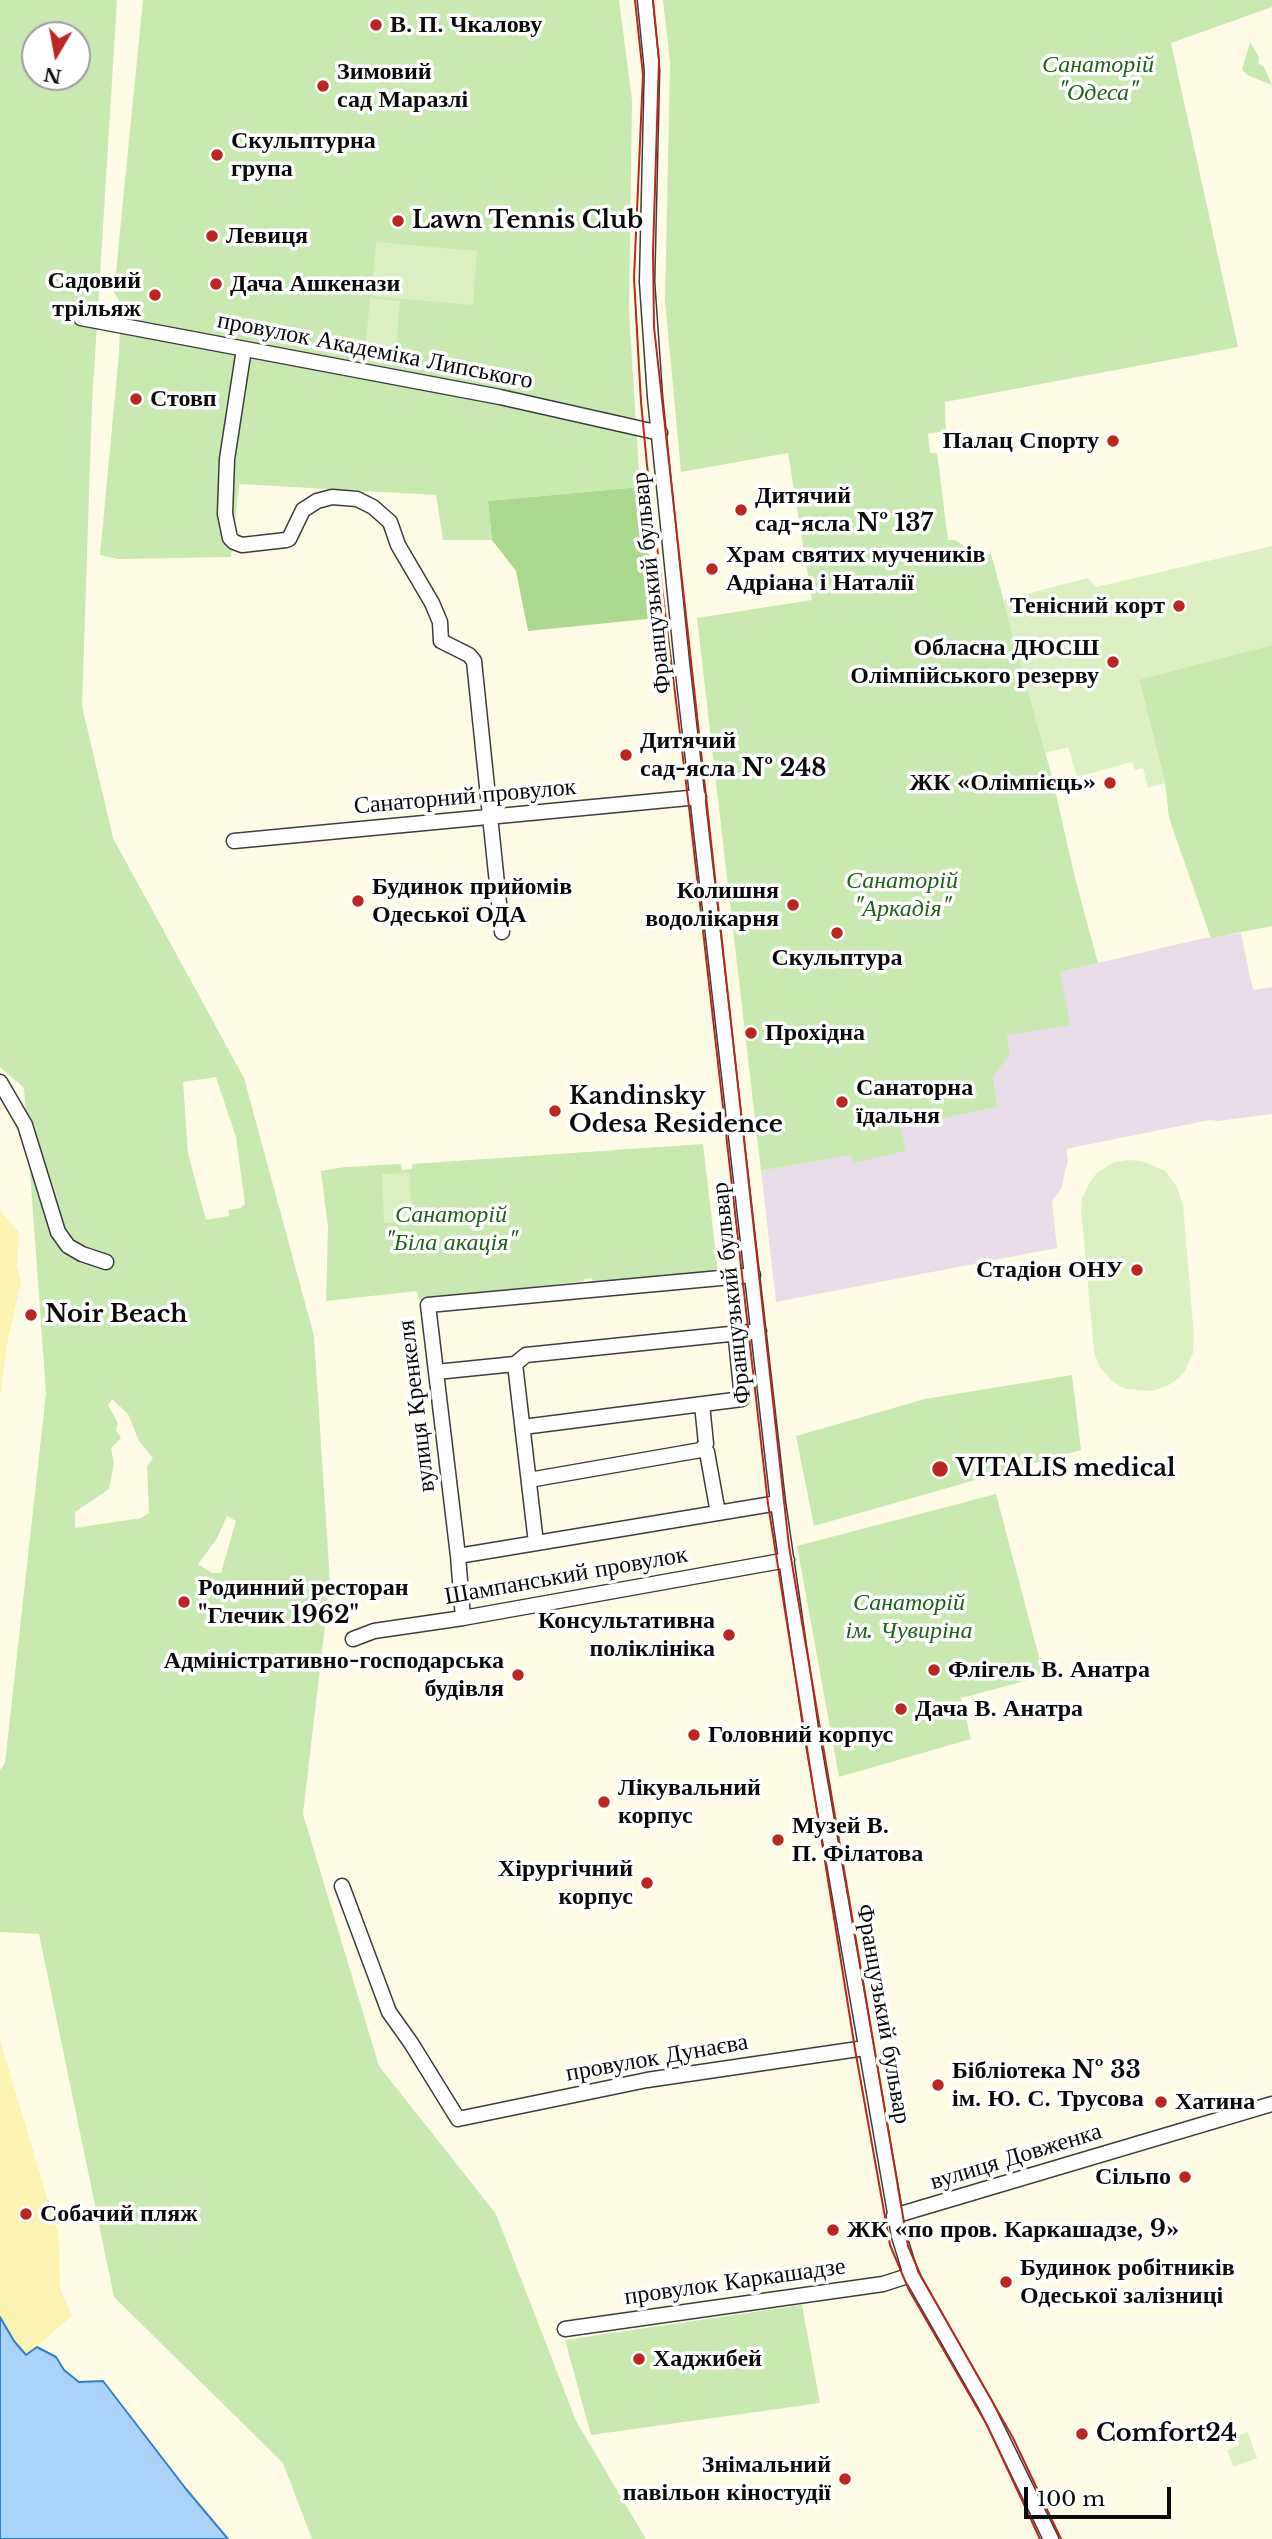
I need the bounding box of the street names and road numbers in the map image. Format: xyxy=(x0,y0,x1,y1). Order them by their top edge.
street label: провулок Академіка Липського xyxy=(215,306,535,396)
street label: Французький бульвар xyxy=(626,471,678,695)
street label: Санаторний провулок xyxy=(353,773,577,821)
street label: Французький бульвар xyxy=(706,1181,758,1405)
street label: вулиця Кренкеля xyxy=(392,1318,442,1494)
street label: Шампанський провулок xyxy=(442,1540,690,1612)
street label: Французький бульвар xyxy=(849,1902,917,2126)
street label: провулок Дунаєва xyxy=(564,2028,750,2088)
street label: вулиця Довженка xyxy=(927,2117,1105,2197)
street label: провулок Каркашадзе xyxy=(623,2252,847,2312)

